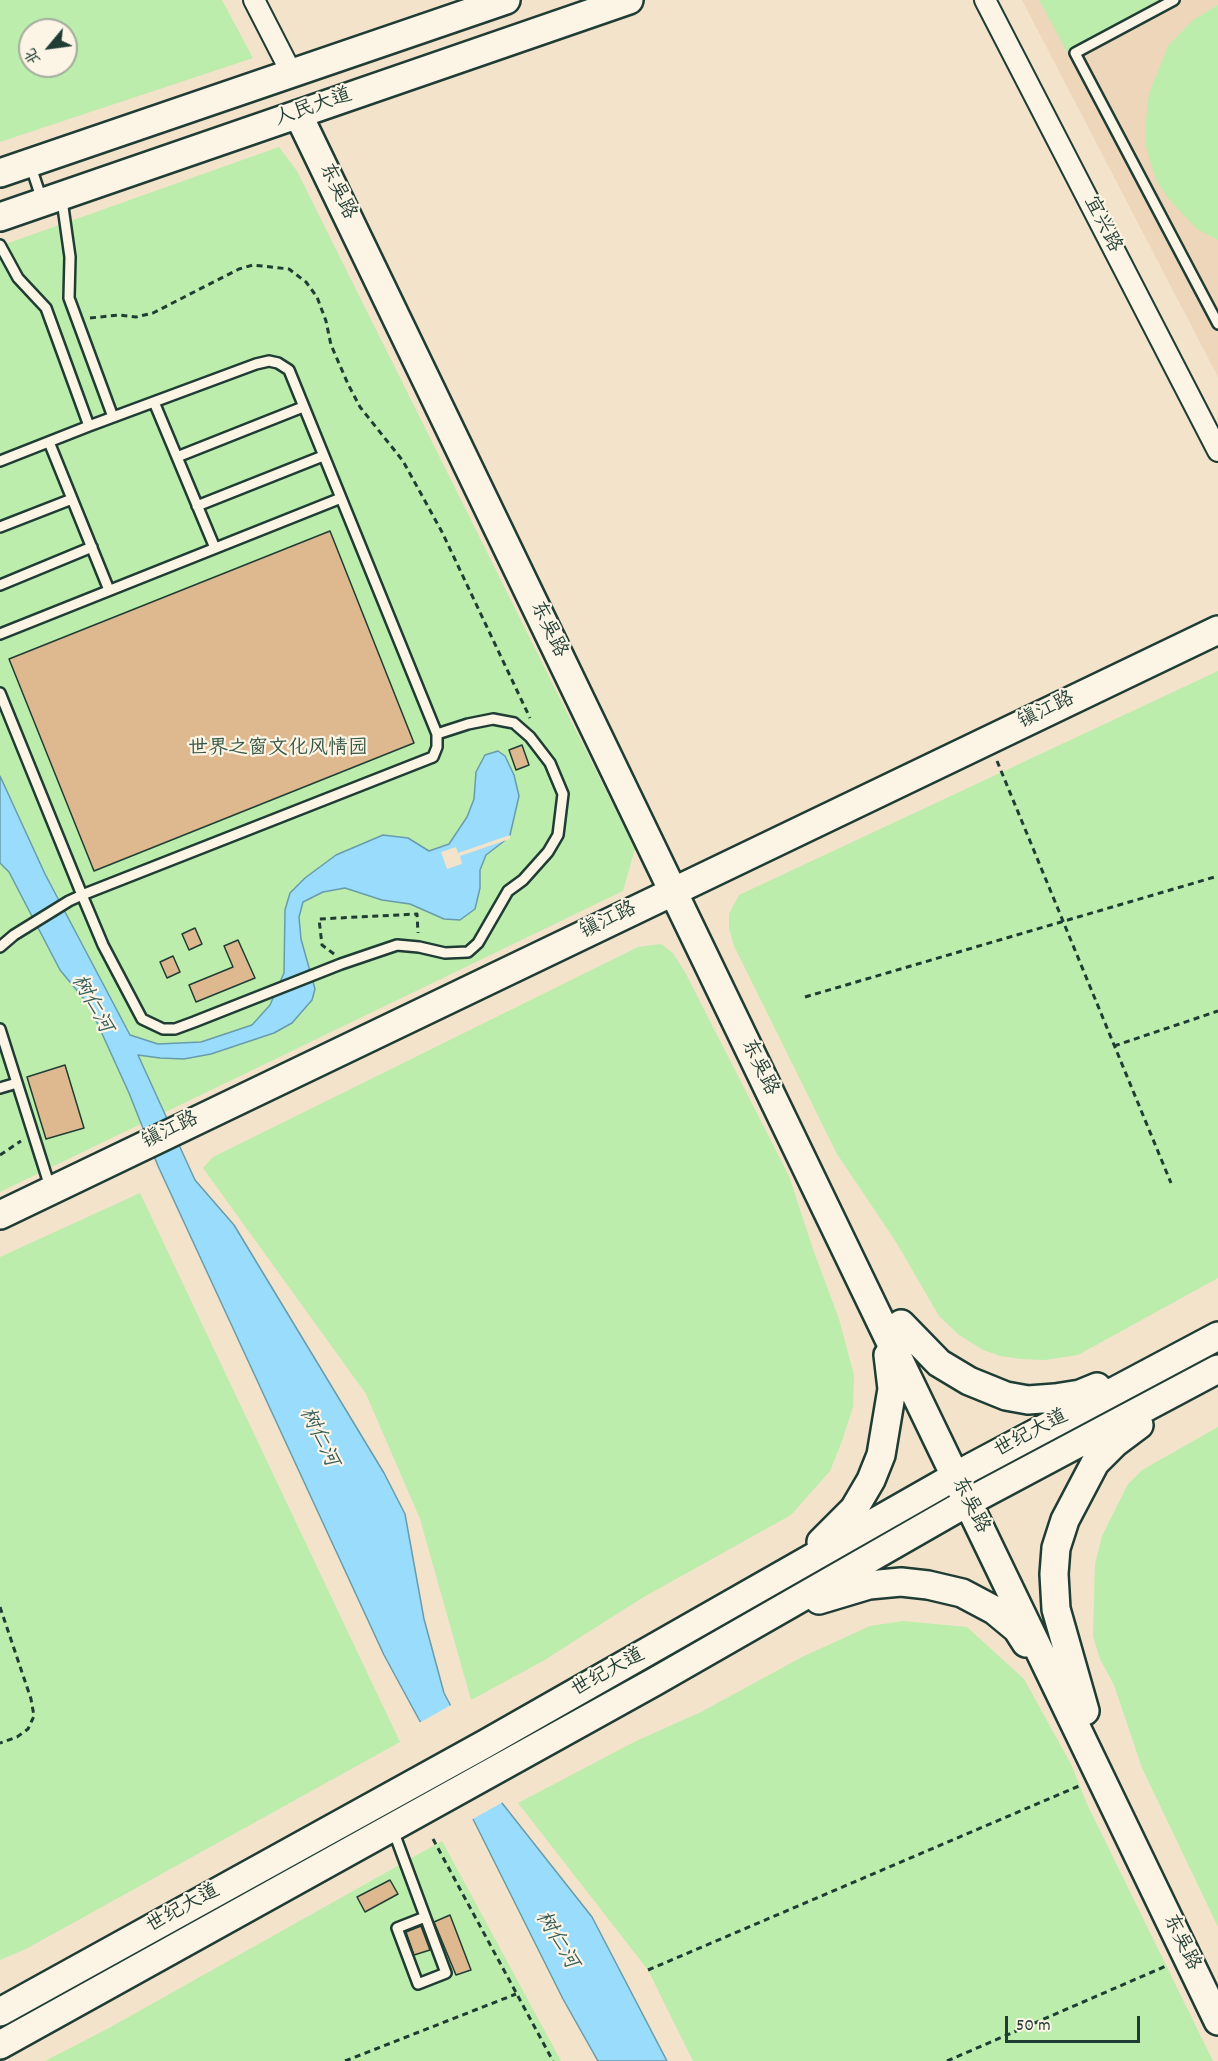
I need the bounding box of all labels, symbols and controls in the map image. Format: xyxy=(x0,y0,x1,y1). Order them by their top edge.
north arrow xyxy=(18,18,78,78)
text: 北 xyxy=(20,43,48,69)
street label: 人民大道 xyxy=(272,85,356,133)
street label: 东吴路 xyxy=(312,160,360,224)
street label: 宜兴路 xyxy=(1077,193,1125,257)
street label: 东吴路 xyxy=(523,598,571,662)
street label: 镇江路 xyxy=(1015,688,1079,736)
park label: 世界之窗文化风情园 xyxy=(188,738,368,762)
street label: 镇江路 xyxy=(577,898,641,946)
water label: 树仁河 xyxy=(64,971,116,1039)
street label: 东吴路 xyxy=(734,1036,782,1100)
street label: 镇江路 xyxy=(139,1108,203,1156)
water label: 树仁河 xyxy=(292,1404,342,1472)
street label: 世纪大道 xyxy=(991,1406,1073,1464)
street label: 东吴路 xyxy=(945,1474,993,1538)
street label: 世纪大道 xyxy=(568,1644,650,1704)
street label: 世纪大道 xyxy=(143,1880,225,1940)
water label: 树仁河 xyxy=(528,1908,582,1974)
street label: 东吴路 xyxy=(1156,1911,1204,1975)
scale bar xyxy=(1008,2004,1143,2042)
text: 50 m xyxy=(1016,2014,1051,2039)

